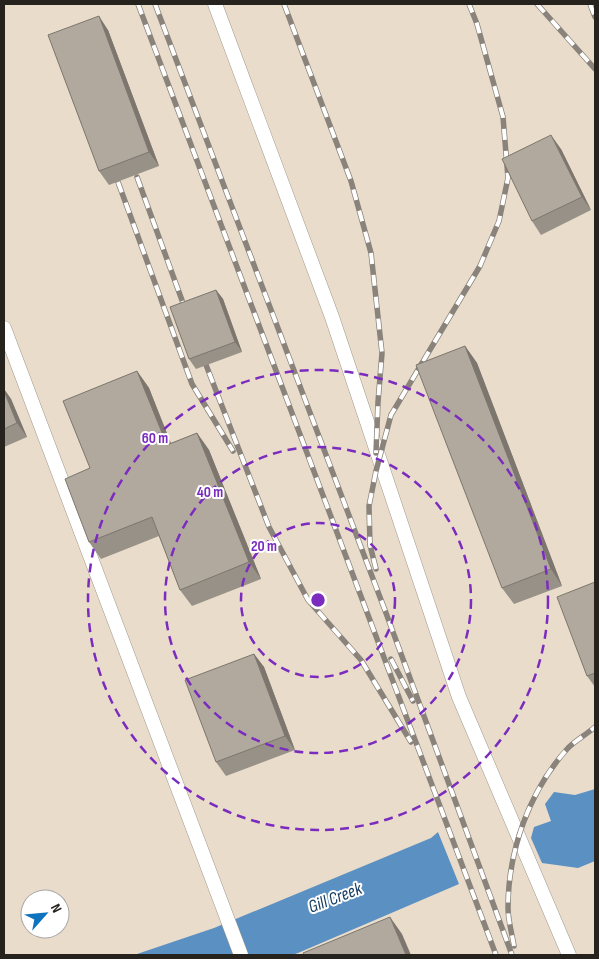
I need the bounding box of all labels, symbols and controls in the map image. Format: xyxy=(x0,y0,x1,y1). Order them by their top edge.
text: 60 m xyxy=(142,429,168,448)
text: 40 m xyxy=(197,483,223,502)
text: 20 m xyxy=(251,537,277,556)
centre of rings xyxy=(309,591,327,609)
water label: Gill Creek xyxy=(305,878,366,918)
north arrow xyxy=(20,889,70,939)
text: N xyxy=(47,901,65,916)

